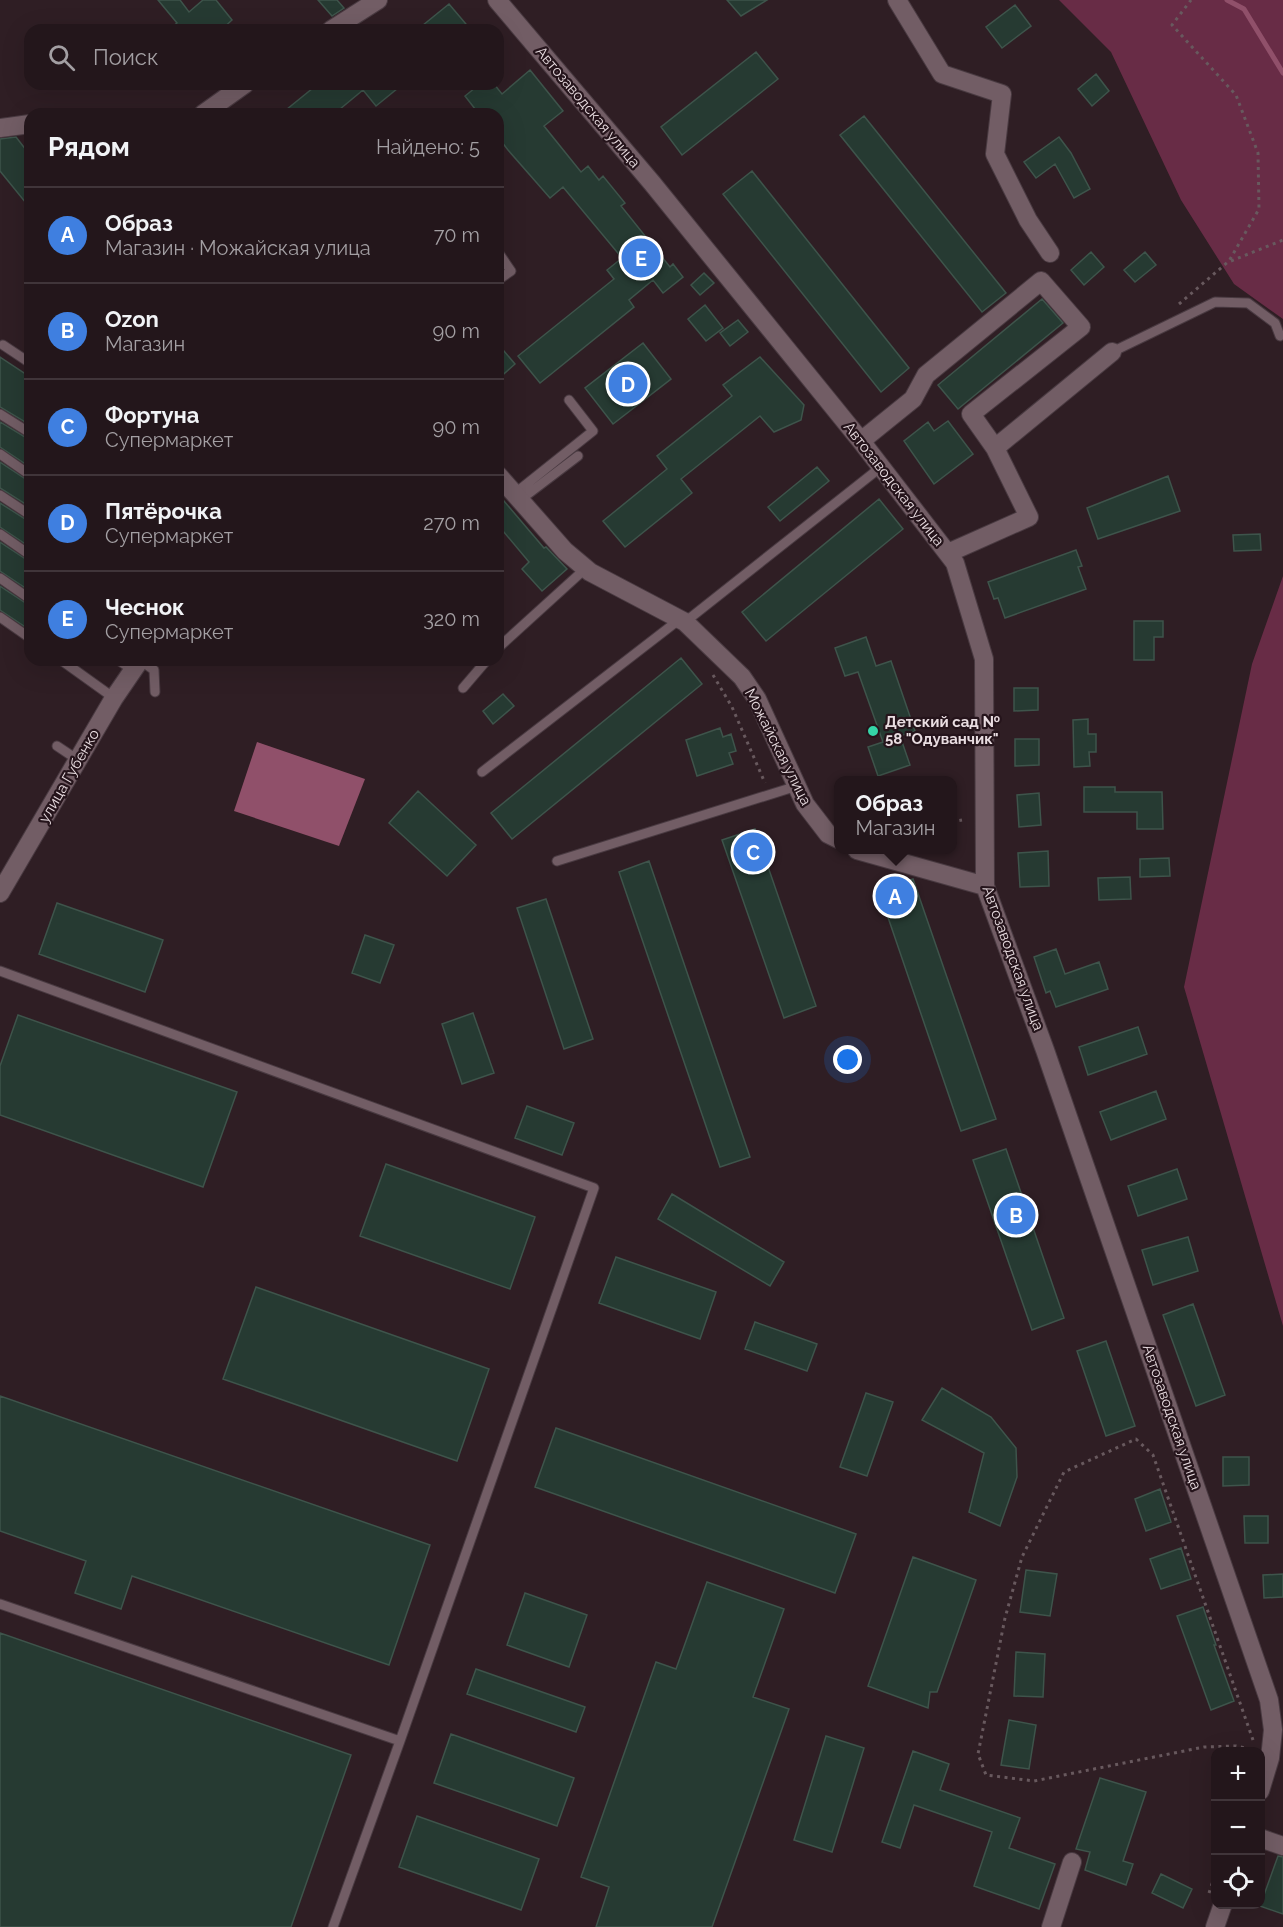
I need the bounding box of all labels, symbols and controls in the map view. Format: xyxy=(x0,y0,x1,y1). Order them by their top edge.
search box xyxy=(24,24,504,90)
icon: search xyxy=(45,41,78,74)
street label: Автозаводская улица xyxy=(532,43,644,171)
text: Поиск xyxy=(93,44,158,70)
text: Рядом xyxy=(48,132,130,162)
text: Найдено: 5 xyxy=(376,135,480,159)
text: Образ xyxy=(105,210,173,236)
text: A xyxy=(61,223,74,247)
text: 70 m xyxy=(434,223,480,247)
text: Магазин · Можайская улица xyxy=(105,236,371,260)
pin: E xyxy=(622,236,660,280)
text: Ozon xyxy=(105,306,159,332)
text: B xyxy=(61,319,74,343)
text: 90 m xyxy=(433,319,480,343)
text: Магазин xyxy=(105,332,185,356)
pin: D xyxy=(608,362,648,406)
text: Фортуна xyxy=(105,402,199,428)
text: C xyxy=(61,415,74,439)
text: 90 m xyxy=(433,415,480,439)
street label: Автозаводская улица xyxy=(840,418,948,550)
text: Супермаркет xyxy=(105,428,233,452)
text: Пятёрочка xyxy=(105,498,222,524)
text: D xyxy=(60,511,75,535)
text: 270 m xyxy=(423,511,480,535)
text: Супермаркет xyxy=(105,524,233,548)
text: Чеснок xyxy=(105,594,185,620)
text: E xyxy=(61,607,74,631)
text: 320 m xyxy=(423,607,480,631)
text: Супермаркет xyxy=(105,620,233,644)
street label: Можайская улица xyxy=(741,686,815,808)
place label: Детский сад № 58 "Одуванчик" xyxy=(885,713,1000,748)
marker: Детский сад № 58 "Одуванчик" xyxy=(866,724,880,738)
street label: улица Губенко xyxy=(35,726,103,826)
popup xyxy=(834,776,957,854)
text: Образ xyxy=(855,790,923,816)
text: Магазин xyxy=(855,816,936,840)
pin: C xyxy=(734,830,772,874)
pin: A xyxy=(876,874,914,918)
street label: Автозаводская улица xyxy=(978,883,1048,1033)
your location xyxy=(833,1045,862,1074)
pin: B xyxy=(996,1192,1036,1238)
street label: Автозаводская улица xyxy=(1139,1342,1205,1492)
map controls xyxy=(1211,1747,1265,1909)
button: + xyxy=(1211,1747,1265,1801)
button: − xyxy=(1211,1801,1265,1855)
button: locate xyxy=(1211,1855,1265,1909)

